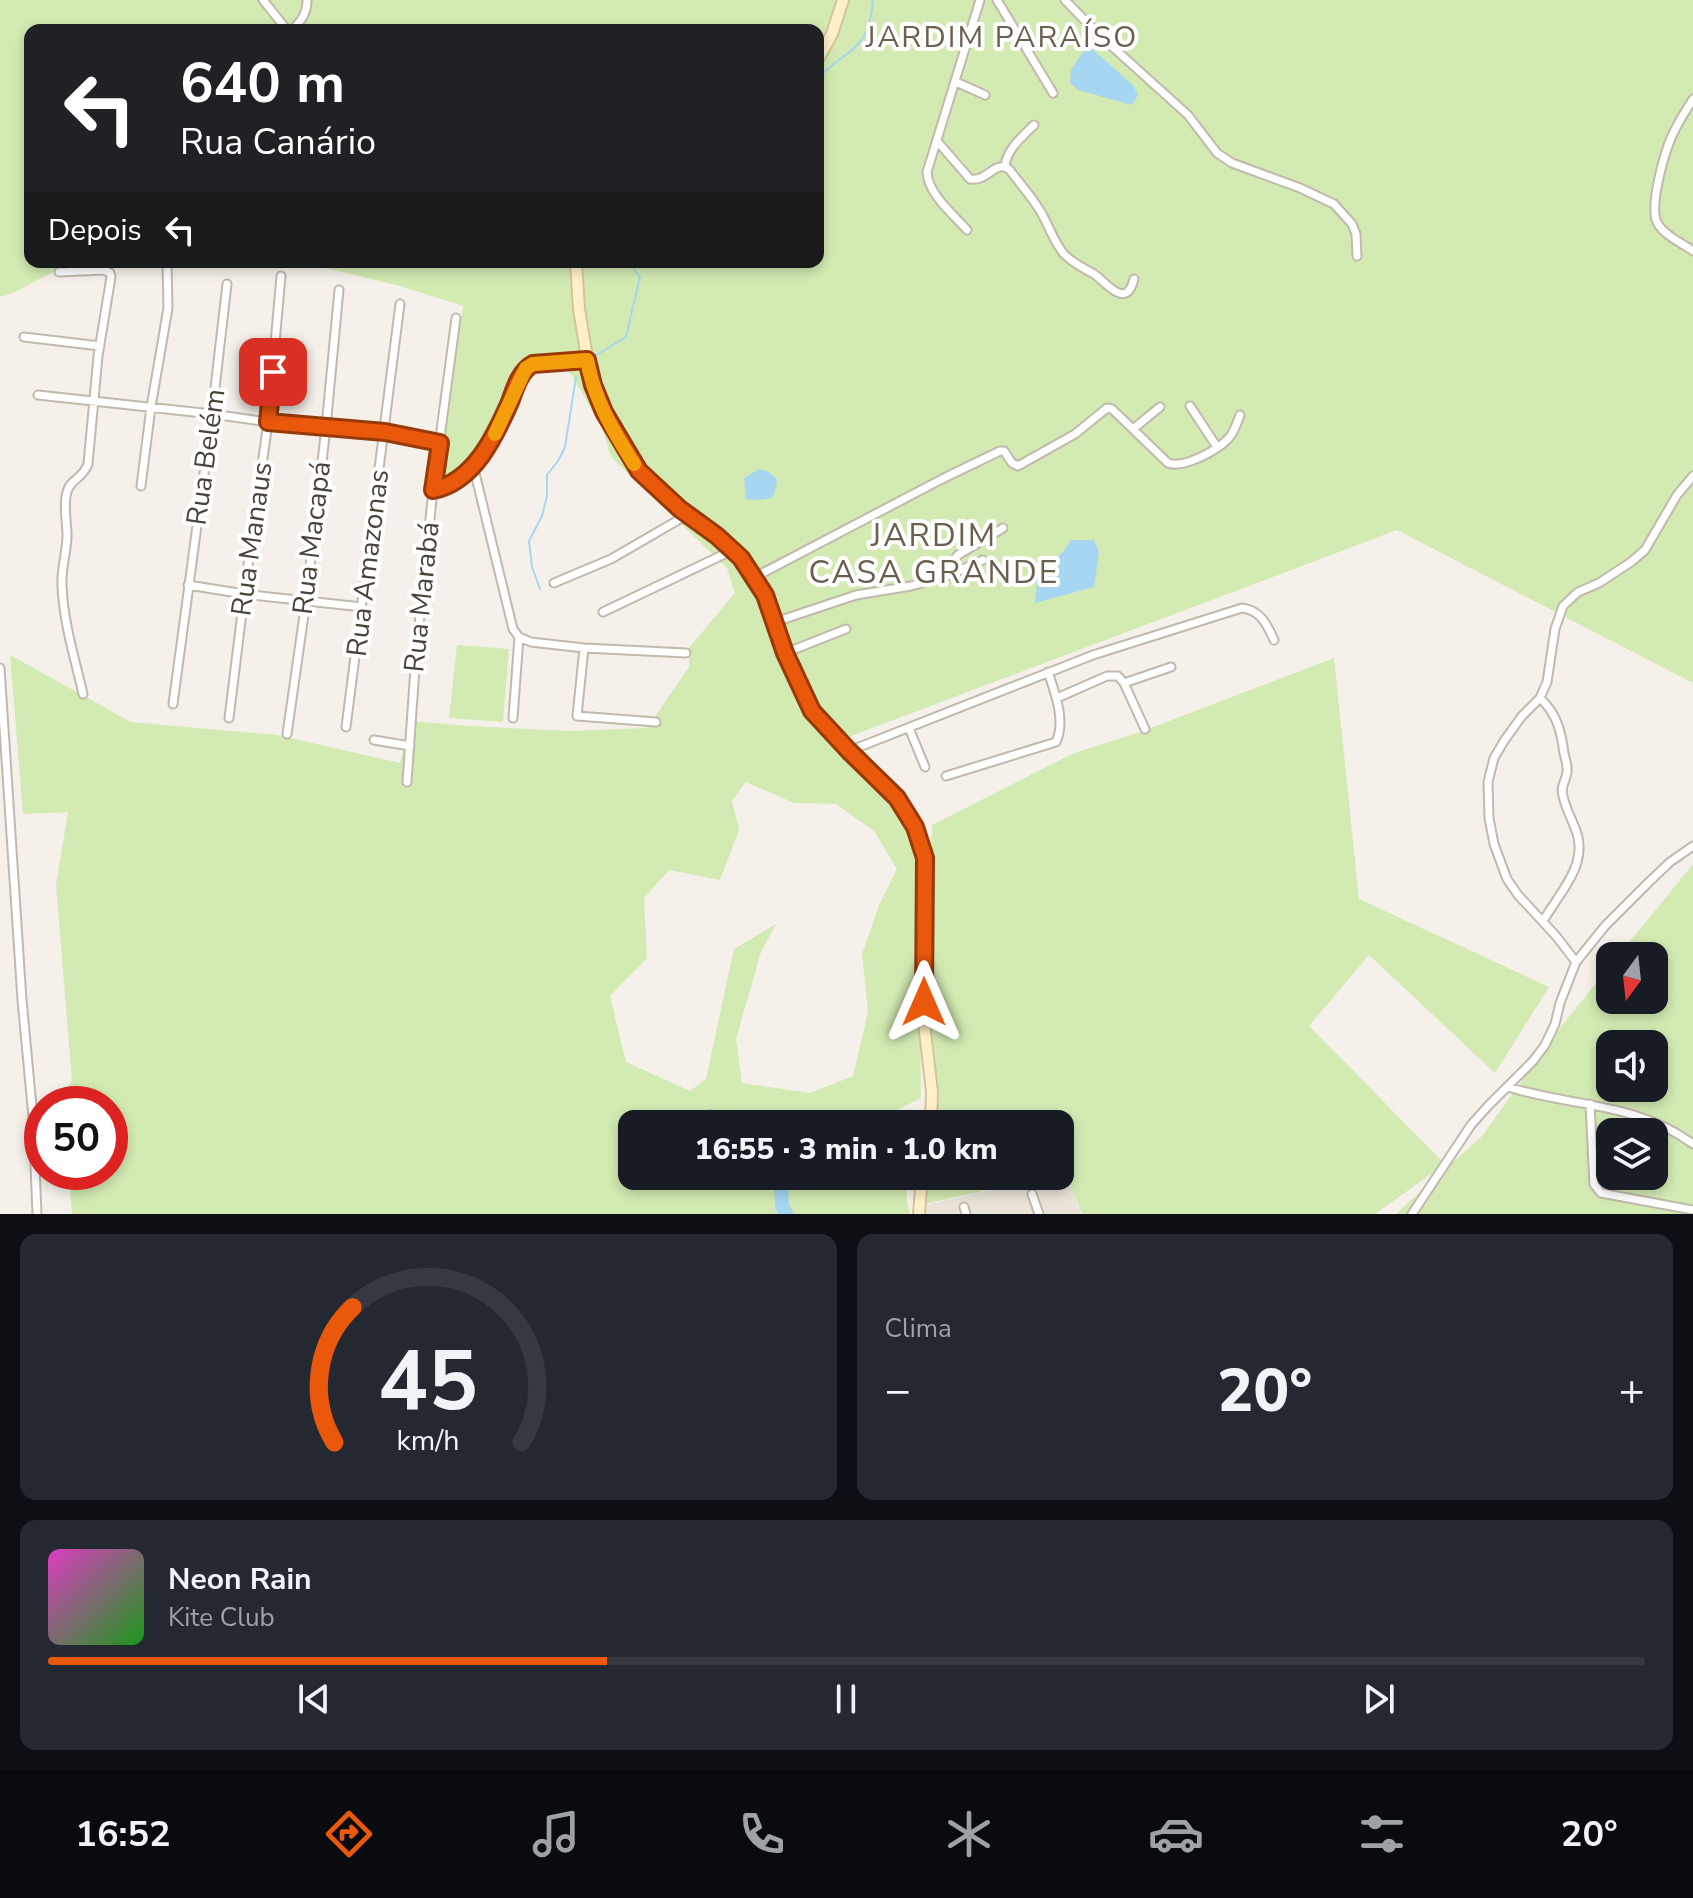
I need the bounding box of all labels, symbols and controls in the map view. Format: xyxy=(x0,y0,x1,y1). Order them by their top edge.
district label: JARDIM PARAÍSO xyxy=(865,17,1138,58)
text: 640 m xyxy=(180,45,345,122)
icon: left xyxy=(48,56,152,160)
text: Rua Canário xyxy=(180,118,376,167)
icon: left xyxy=(158,208,202,252)
text: Depois xyxy=(48,210,142,251)
pin xyxy=(239,338,307,406)
icon: arrive xyxy=(251,350,295,394)
street label: Rua Belém xyxy=(178,386,234,528)
street label: Rua Macapá xyxy=(284,459,340,617)
street label: Rua Manaus xyxy=(222,460,282,618)
street label: Rua Amazonas xyxy=(338,467,398,659)
district label: JARDIM CASA GRANDE xyxy=(809,514,1059,594)
street label: Rua Marabá xyxy=(395,520,449,674)
north arrow xyxy=(1596,942,1668,1014)
map controls xyxy=(1596,942,1668,1190)
position arrow xyxy=(882,960,966,1044)
button: sound xyxy=(1596,1030,1668,1102)
speed limit sign: 50 xyxy=(24,1086,128,1190)
button: layers xyxy=(1596,1118,1668,1190)
text: 16:55 · 3 min · 1.0 km xyxy=(694,1129,998,1170)
text: Clima xyxy=(885,1311,952,1346)
text: 45 xyxy=(378,1325,478,1438)
text: 20° xyxy=(1217,1350,1312,1432)
text: − xyxy=(885,1361,911,1421)
text: + xyxy=(1619,1361,1645,1421)
text: km/h xyxy=(397,1421,460,1460)
text: Neon Rain xyxy=(168,1559,312,1600)
text: Kite Club xyxy=(168,1600,275,1635)
icon: previous xyxy=(292,1677,336,1721)
icon: pause xyxy=(824,1677,868,1721)
icon: next xyxy=(1357,1677,1401,1721)
icon: directions xyxy=(321,1806,377,1862)
icon: music xyxy=(528,1806,584,1862)
icon: phone xyxy=(734,1806,790,1862)
icon: climate xyxy=(941,1806,997,1862)
icon: car xyxy=(1148,1806,1204,1862)
icon: filters xyxy=(1354,1806,1410,1862)
text: 16:52 xyxy=(75,1810,171,1859)
text: 20° xyxy=(1561,1810,1618,1859)

